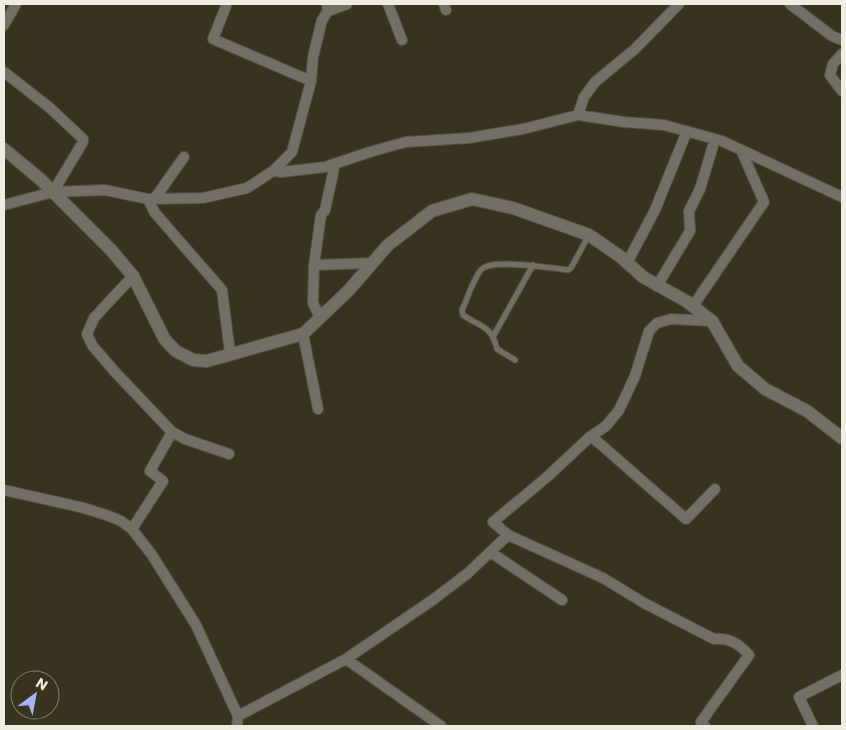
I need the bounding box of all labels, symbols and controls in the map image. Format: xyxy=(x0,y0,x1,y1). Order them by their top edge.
north arrow xyxy=(10,670,60,720)
text: N xyxy=(32,673,52,695)

